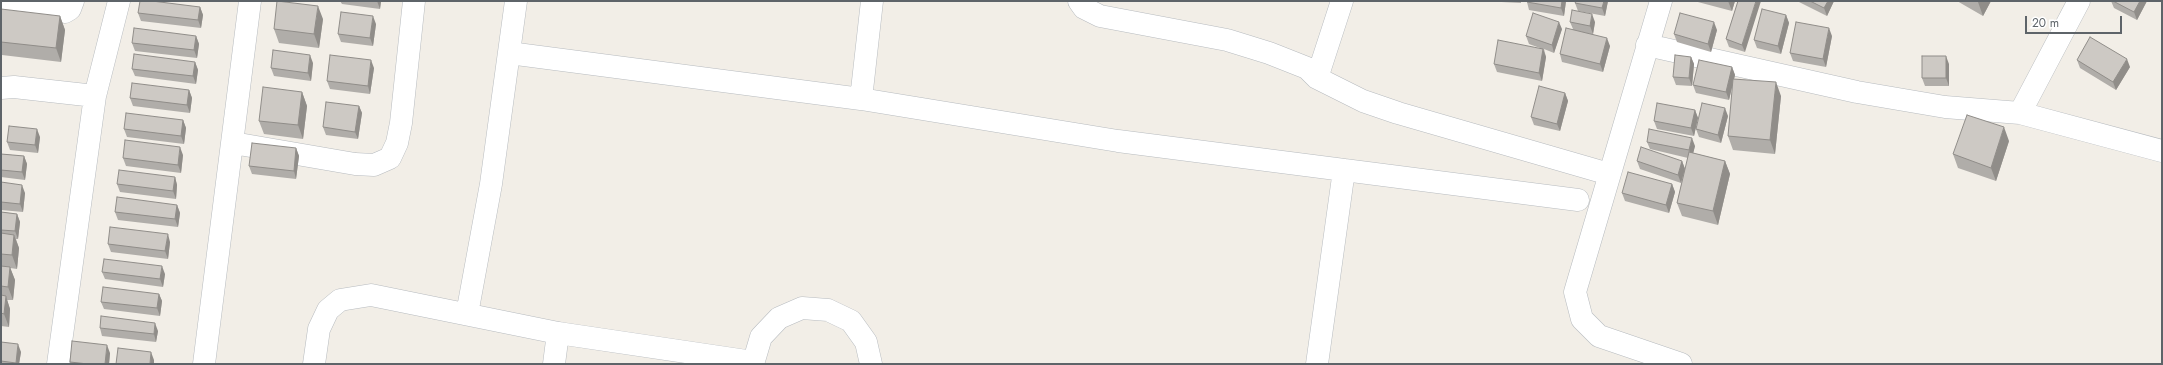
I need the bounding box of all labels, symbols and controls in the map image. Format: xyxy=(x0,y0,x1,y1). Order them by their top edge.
scale bar xyxy=(2027,8,2124,34)
text: 20 m xyxy=(2032,14,2059,32)

